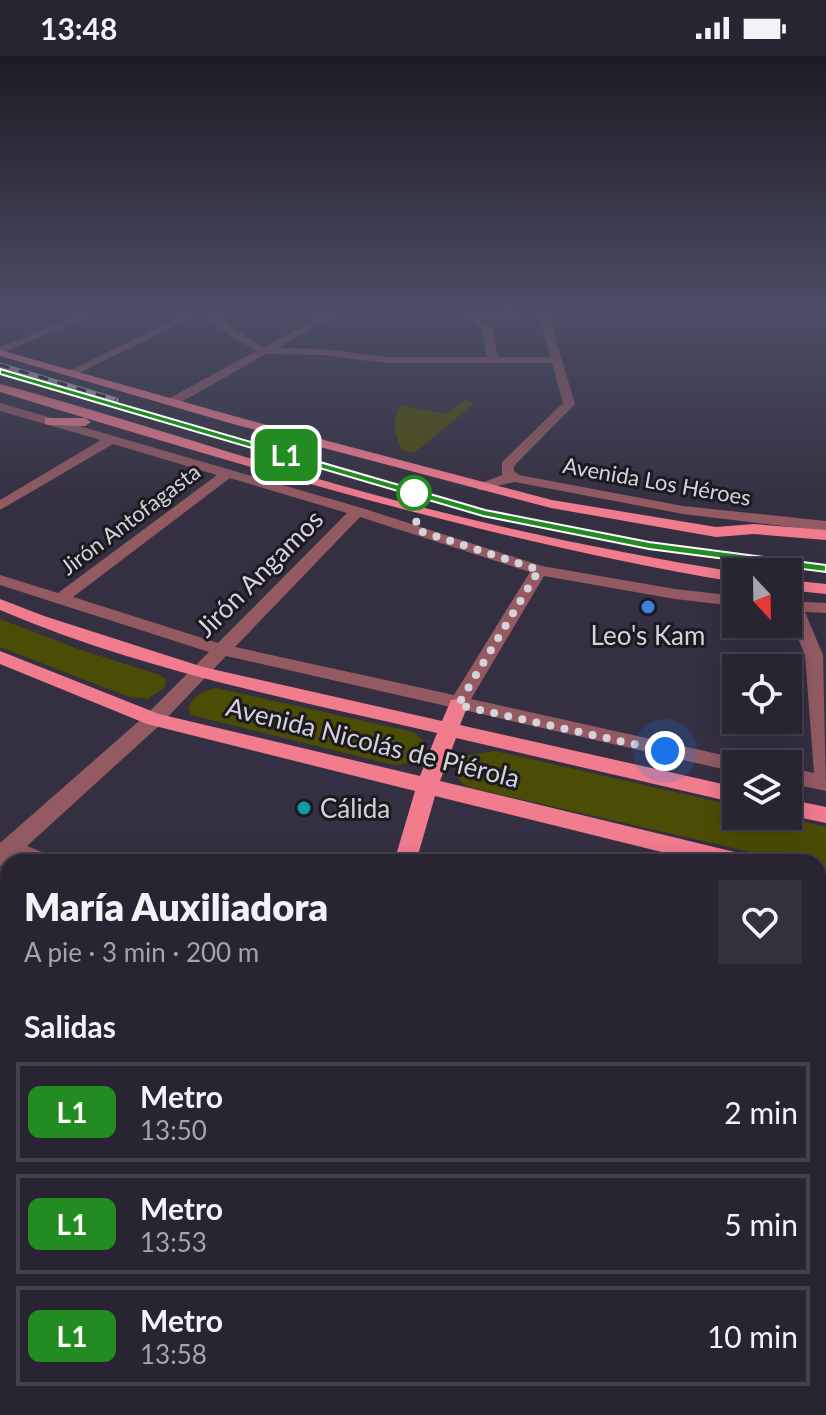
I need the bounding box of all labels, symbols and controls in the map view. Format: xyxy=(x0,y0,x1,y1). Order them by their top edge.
text: 13:48 xyxy=(40,10,117,46)
line badge: L1 xyxy=(250,429,322,481)
text: L1 xyxy=(271,438,301,472)
street label: Avenida Los Héroes xyxy=(561,451,753,511)
street label: Jirón Antofagasta xyxy=(55,458,205,580)
unlabelled marker xyxy=(397,476,431,510)
street label: Jirón Angamos xyxy=(189,503,329,643)
north arrow xyxy=(722,558,802,638)
map controls xyxy=(722,558,802,830)
marker: Leo's Kam xyxy=(639,598,657,616)
place label: Leo's Kam xyxy=(591,619,705,651)
button: locate xyxy=(722,654,802,734)
street label: Avenida Nicolás de Piérola xyxy=(223,690,523,794)
your location xyxy=(645,731,685,771)
button: layers xyxy=(722,750,802,830)
place label: Cálida xyxy=(320,792,390,824)
marker: Cálida xyxy=(295,799,313,817)
button: heart xyxy=(718,880,802,964)
text: María Auxiliadora xyxy=(24,883,328,929)
text: A pie · 3 min · 200 m xyxy=(24,936,259,968)
text: Salidas xyxy=(24,1008,116,1044)
text: Metro xyxy=(140,1078,223,1114)
text: 2 min xyxy=(724,1094,798,1130)
text: L1 xyxy=(57,1095,87,1129)
text: 13:50 xyxy=(140,1114,207,1146)
text: Metro xyxy=(140,1190,223,1226)
text: 5 min xyxy=(724,1206,798,1242)
text: L1 xyxy=(57,1207,87,1241)
text: 13:53 xyxy=(140,1226,207,1258)
text: Metro xyxy=(140,1302,223,1338)
text: 10 min xyxy=(707,1318,798,1354)
text: L1 xyxy=(57,1319,87,1353)
text: 13:58 xyxy=(140,1338,207,1370)

